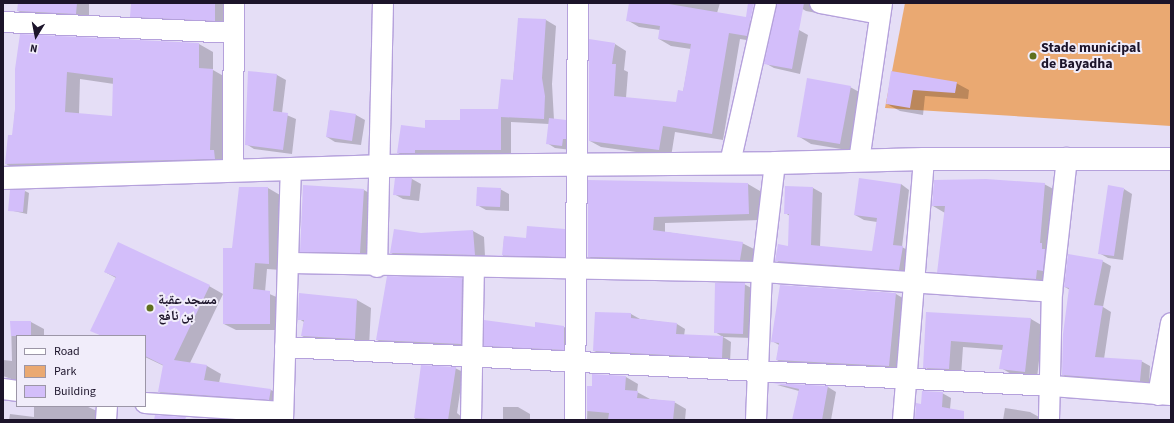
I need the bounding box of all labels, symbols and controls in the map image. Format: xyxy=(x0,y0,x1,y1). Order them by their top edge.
north arrow xyxy=(16,16,56,56)
text: N xyxy=(29,40,39,56)
place label: Stade municipal de Bayadha xyxy=(1041,40,1140,72)
marker: Stade municipal de Bayadha xyxy=(1028,51,1038,61)
place label: مسجد عقبة بن نافع xyxy=(158,292,217,324)
marker: مسجد عقبة بن نافع xyxy=(145,303,155,313)
legend xyxy=(16,335,146,407)
text: Road xyxy=(54,343,80,360)
text: Park xyxy=(54,363,76,380)
text: Building xyxy=(54,383,96,400)

